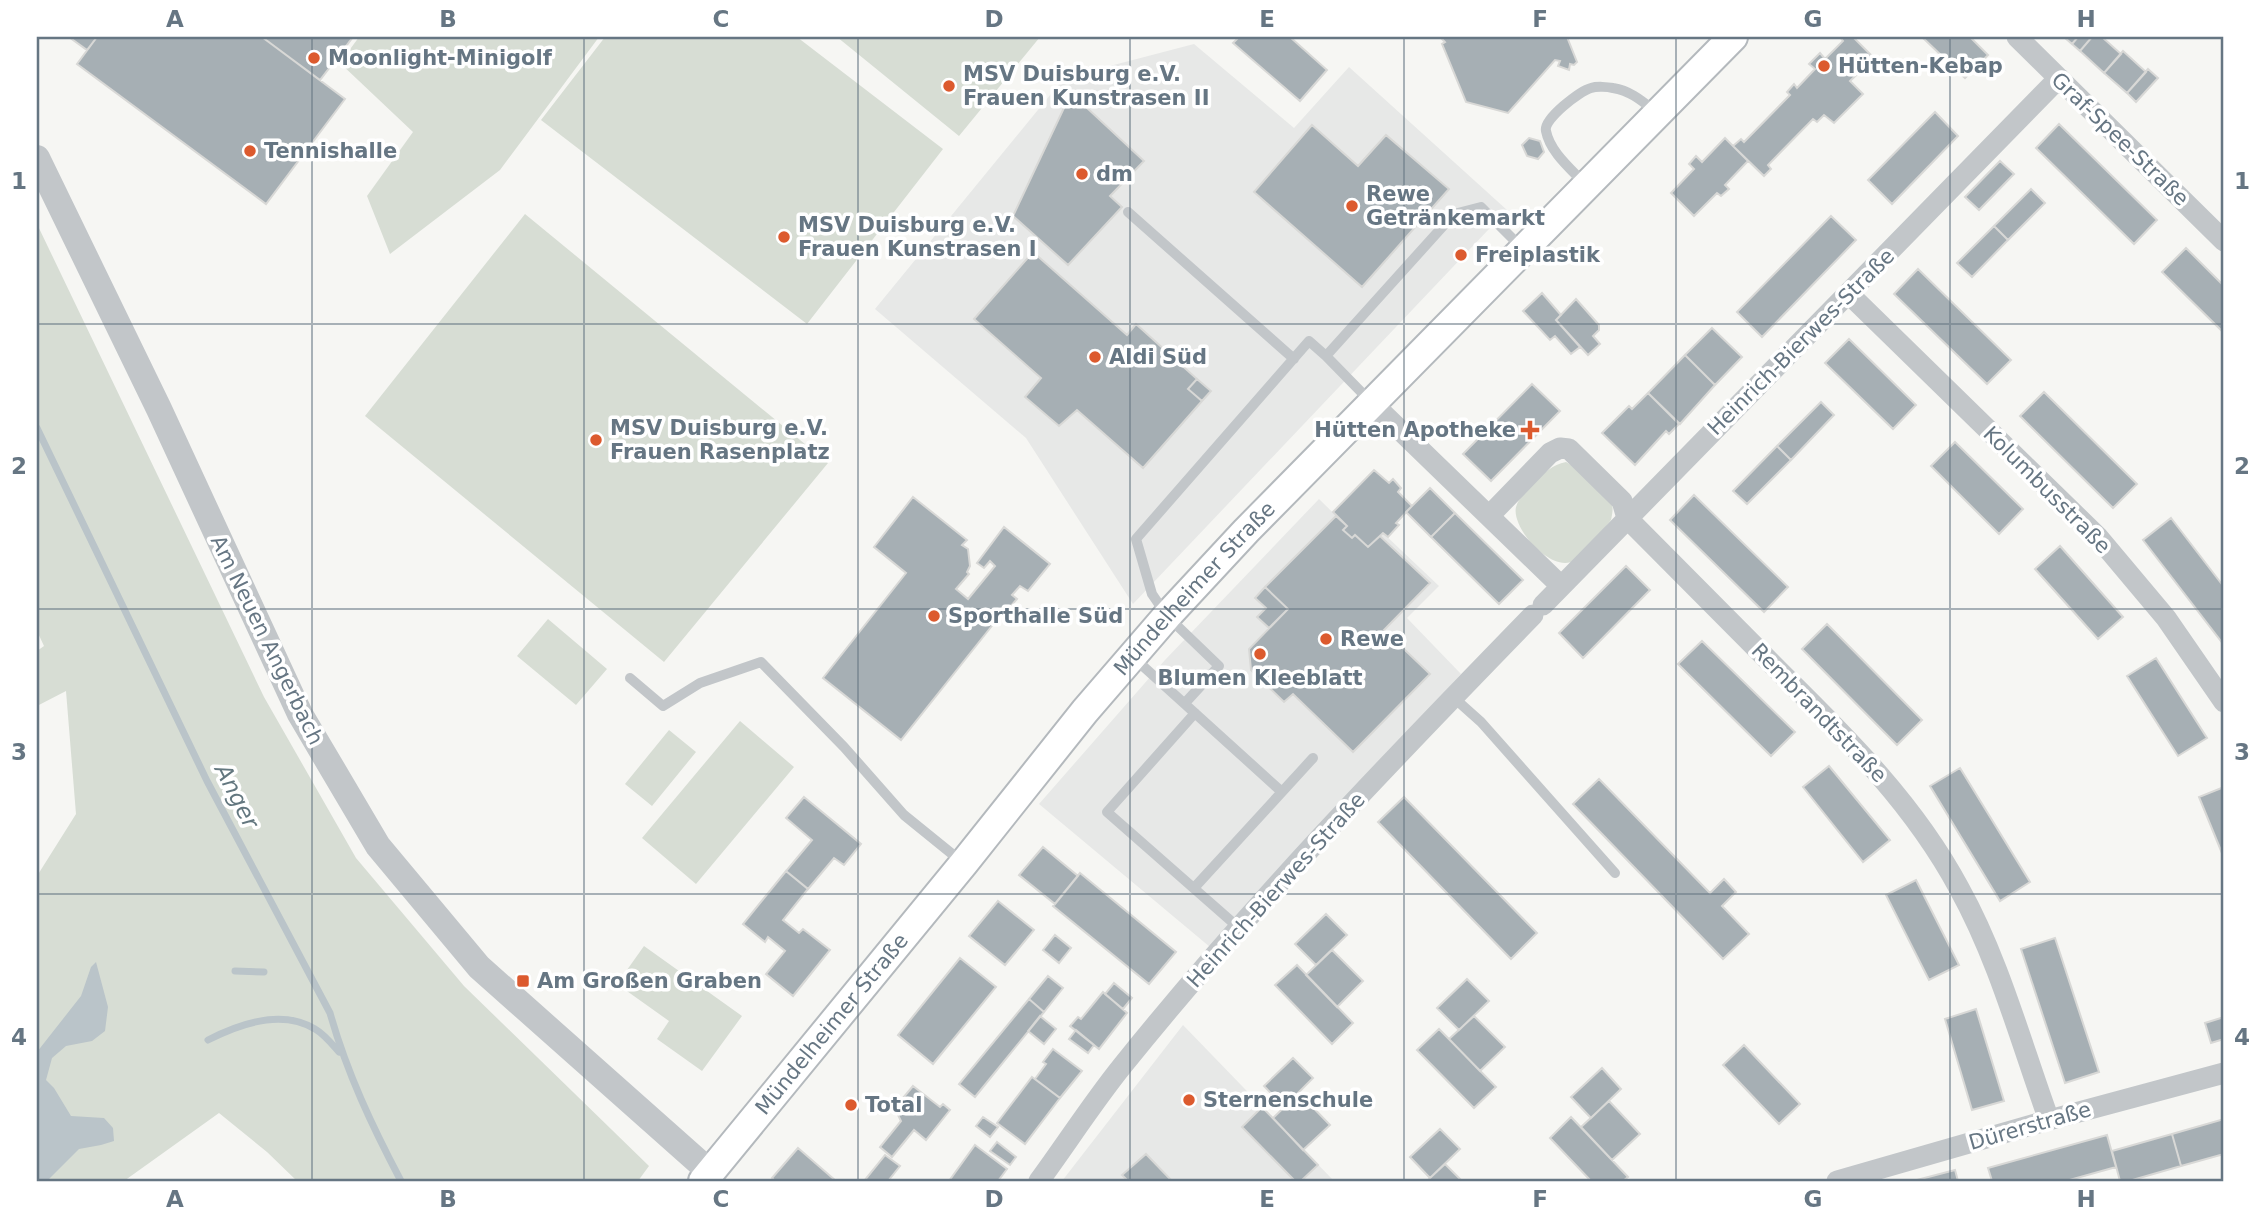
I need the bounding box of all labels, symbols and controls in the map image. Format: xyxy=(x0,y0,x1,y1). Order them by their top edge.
text: A xyxy=(166,6,184,32)
text: B xyxy=(439,6,457,32)
text: C xyxy=(713,6,729,32)
text: D xyxy=(984,6,1004,32)
text: E xyxy=(1259,6,1275,32)
text: F xyxy=(1532,6,1548,32)
text: G xyxy=(1804,6,1822,32)
text: H xyxy=(2076,6,2096,32)
place label: Moonlight-Minigolf xyxy=(328,46,553,70)
marker: Moonlight-Minigolf xyxy=(306,50,322,66)
place label: Hütten-Kebap xyxy=(1838,54,2003,78)
marker: Hütten-Kebap xyxy=(1816,58,1832,74)
place label: MSV Duisburg e.V. Frauen Kunstrasen II xyxy=(963,62,1209,110)
street label: Graf-Spee-Straße xyxy=(2047,68,2193,210)
marker: MSV Duisburg e.V. Frauen Kunstrasen II xyxy=(941,78,957,94)
place label: Tennishalle xyxy=(264,139,397,163)
marker: Tennishalle xyxy=(242,143,258,159)
place label: dm xyxy=(1096,162,1133,186)
marker: dm xyxy=(1074,166,1090,182)
text: 1 xyxy=(11,168,27,194)
text: 1 xyxy=(2234,168,2250,194)
place label: Rewe Getränkemarkt xyxy=(1366,182,1545,230)
marker: Rewe Getränkemarkt xyxy=(1344,198,1360,214)
place label: MSV Duisburg e.V. Frauen Kunstrasen I xyxy=(798,213,1037,261)
marker: MSV Duisburg e.V. Frauen Kunstrasen I xyxy=(776,229,792,245)
place label: Freiplastik xyxy=(1475,243,1601,267)
street label: Heinrich-Bierwes-Straße xyxy=(1703,244,1899,440)
marker: Freiplastik xyxy=(1453,247,1469,263)
place label: Aldi Süd xyxy=(1109,345,1207,369)
marker: Aldi Süd xyxy=(1087,349,1103,365)
place label: MSV Duisburg e.V. Frauen Rasenplatz xyxy=(610,416,830,464)
place label: Hütten Apotheke xyxy=(1314,418,1516,442)
marker: Hütten Apotheke xyxy=(1522,422,1538,438)
street label: Kolumbusstraße xyxy=(1979,422,2115,558)
marker: MSV Duisburg e.V. Frauen Rasenplatz xyxy=(588,432,604,448)
text: 2 xyxy=(11,453,27,479)
text: 2 xyxy=(2234,453,2250,479)
street label: Mündelheimer Straße xyxy=(1109,497,1280,680)
street label: Am Neuen Angerbach xyxy=(206,531,328,749)
place label: Sporthalle Süd xyxy=(948,604,1123,628)
marker: Sporthalle Süd xyxy=(926,608,942,624)
place label: Rewe xyxy=(1340,627,1404,651)
marker: Rewe xyxy=(1318,631,1334,647)
street label: Rembrandtstraße xyxy=(1747,639,1891,787)
marker: Blumen Kleeblatt xyxy=(1252,646,1268,662)
place label: Blumen Kleeblatt xyxy=(1158,666,1362,690)
text: 3 xyxy=(11,739,27,765)
text: 3 xyxy=(2234,739,2250,765)
water label: Anger xyxy=(209,758,265,834)
street label: Heinrich-Bierwes-Straße xyxy=(1182,788,1370,992)
street label: Mündelheimer Straße xyxy=(751,929,913,1119)
place label: Am Großen Graben xyxy=(537,969,762,993)
marker: Am Großen Graben xyxy=(515,973,531,989)
text: 4 xyxy=(11,1024,27,1050)
text: 4 xyxy=(2234,1024,2250,1050)
place label: Sternenschule xyxy=(1203,1088,1373,1112)
marker: Sternenschule xyxy=(1181,1092,1197,1108)
place label: Total xyxy=(865,1093,922,1117)
marker: Total xyxy=(843,1097,859,1113)
street label: Dürerstraße xyxy=(1966,1097,2094,1155)
text: A xyxy=(166,1186,184,1212)
text: B xyxy=(439,1186,457,1212)
text: C xyxy=(713,1186,729,1212)
text: D xyxy=(984,1186,1004,1212)
text: E xyxy=(1259,1186,1275,1212)
text: F xyxy=(1532,1186,1548,1212)
text: G xyxy=(1804,1186,1822,1212)
text: H xyxy=(2076,1186,2096,1212)

